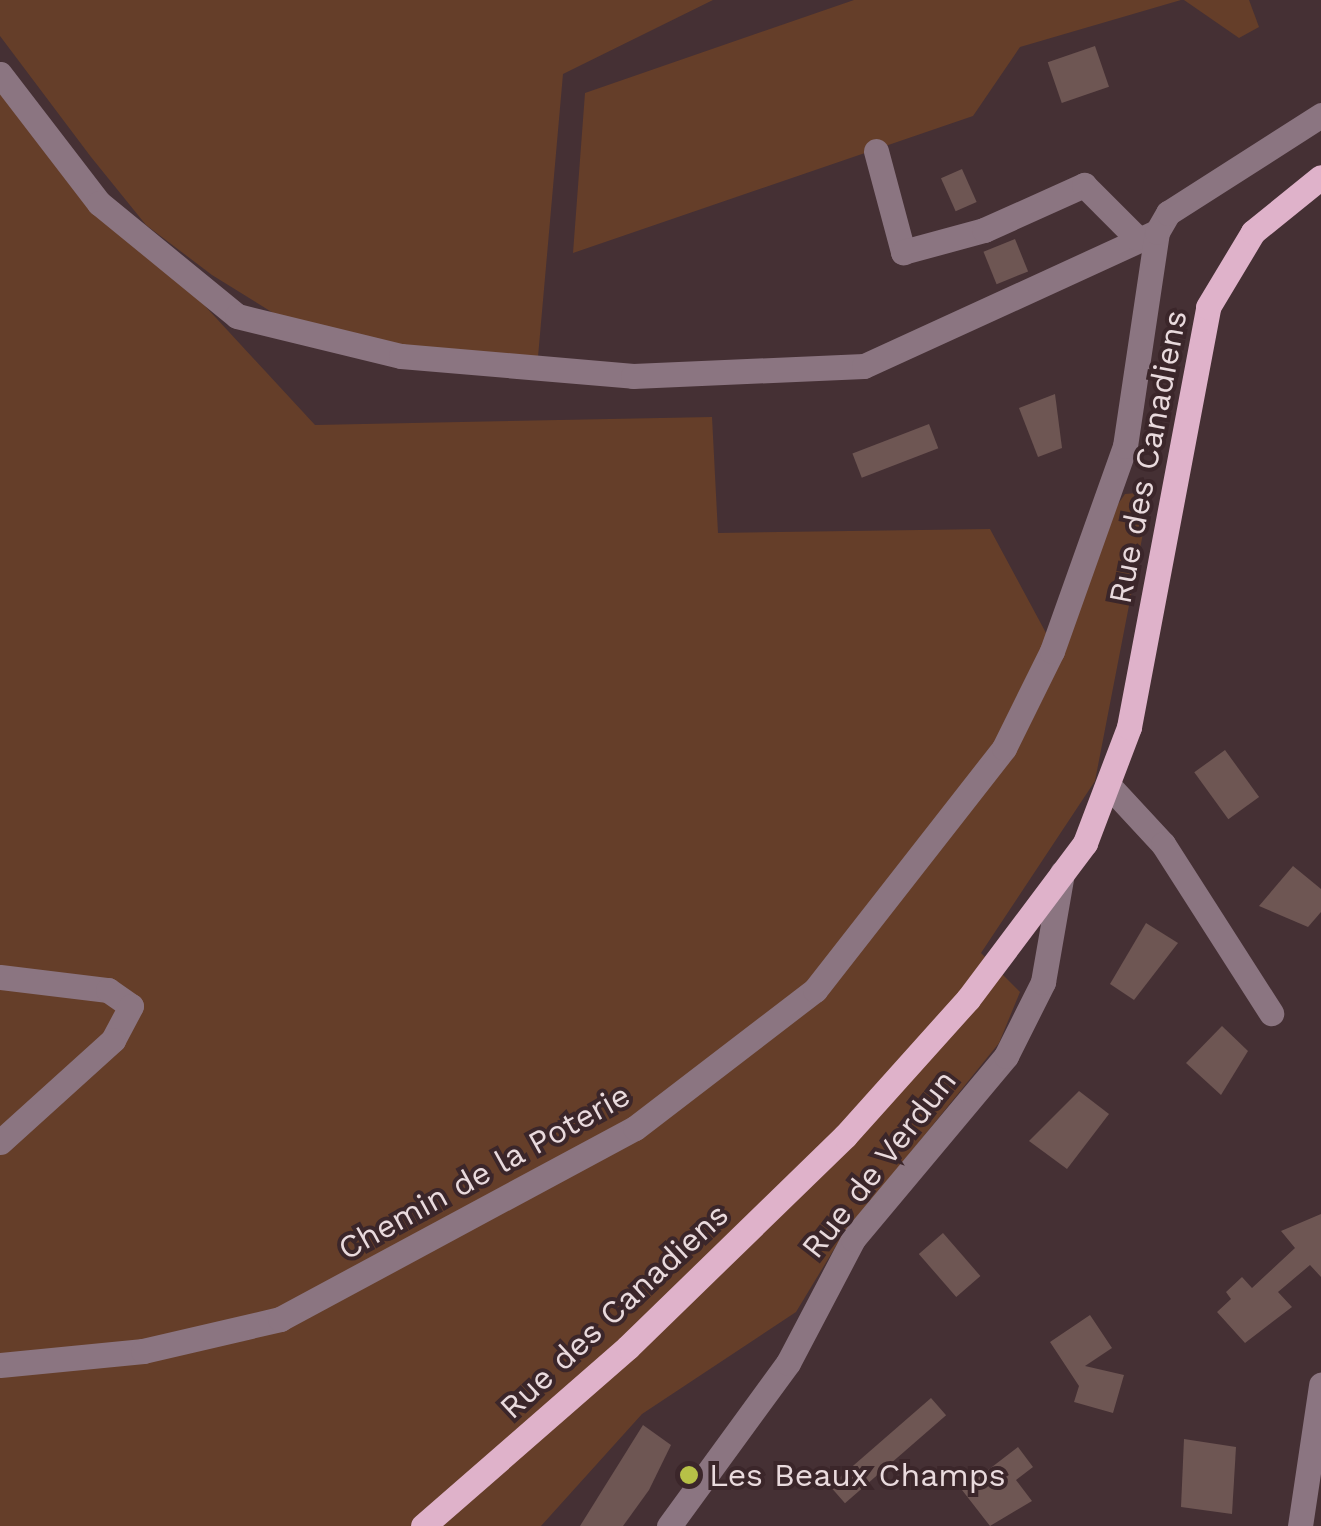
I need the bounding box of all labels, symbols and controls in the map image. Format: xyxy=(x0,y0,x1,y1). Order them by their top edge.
street label: Rue des Canadiens xyxy=(1101,307,1195,607)
street label: Rue de Verdun xyxy=(793,1062,965,1266)
street label: Chemin de la Poterie xyxy=(331,1076,637,1268)
street label: Rue des Canadiens xyxy=(492,1195,736,1427)
place label: Les Beaux Champs xyxy=(709,1456,1006,1494)
marker: Les Beaux Champs xyxy=(678,1464,700,1486)

